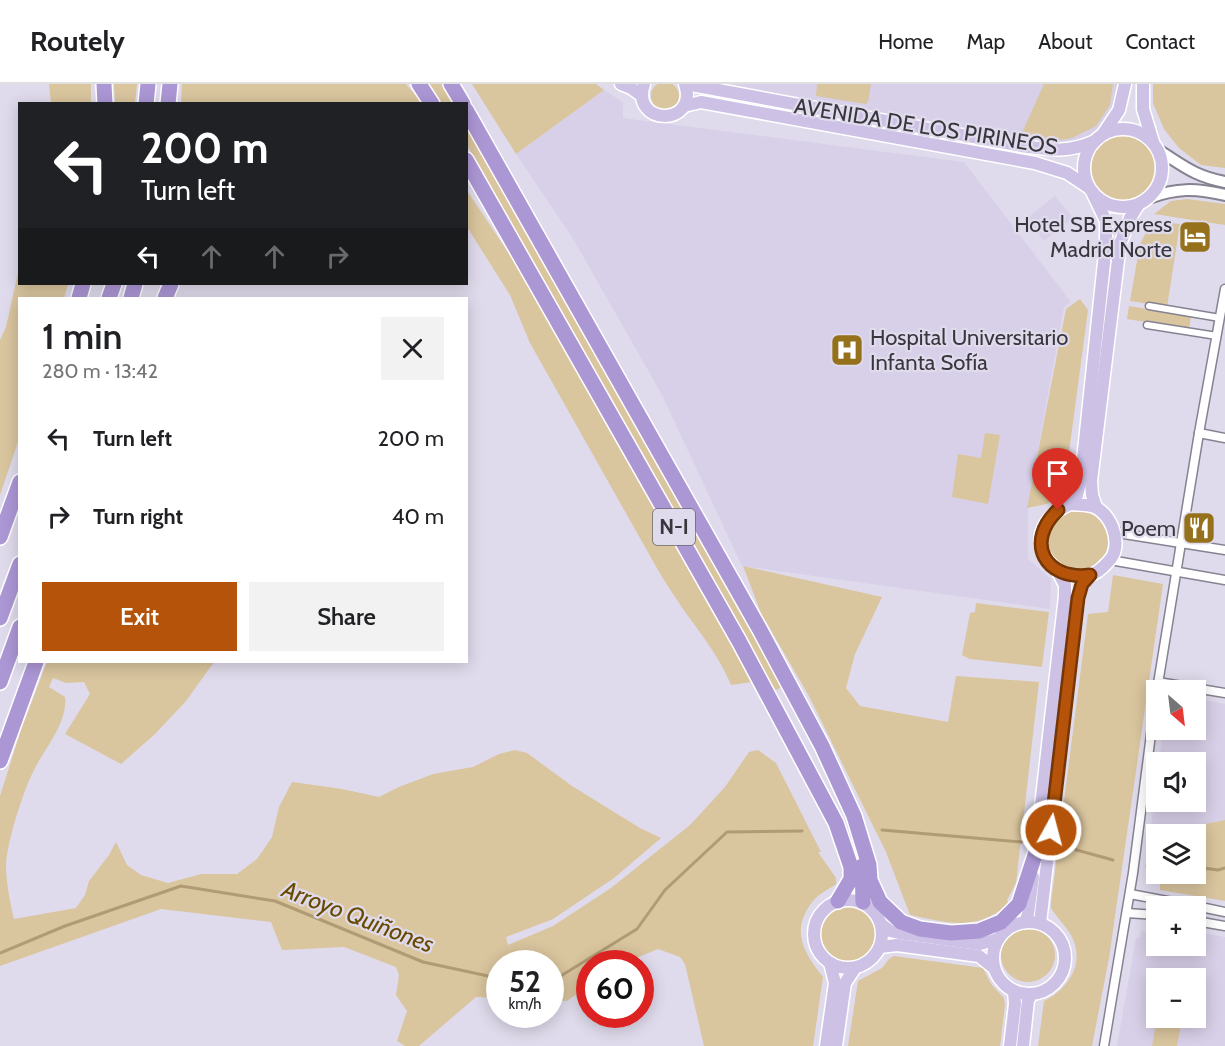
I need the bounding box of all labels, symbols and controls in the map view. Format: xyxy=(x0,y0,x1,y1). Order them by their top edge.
text: Routely xyxy=(30,24,125,58)
text: Home xyxy=(878,29,934,54)
text: Map xyxy=(967,29,1005,54)
text: About xyxy=(1038,29,1092,54)
text: Contact xyxy=(1125,29,1195,54)
street label: AVENIDA DE LOS PIRINEOS xyxy=(792,92,1060,161)
text: 200 m xyxy=(141,122,268,174)
icon: left xyxy=(42,126,120,204)
text: Turn left xyxy=(141,174,235,207)
place label: Hotel SB Express Madrid Norte xyxy=(1014,211,1172,263)
hotel icon: Hotel SB Express Madrid Norte xyxy=(1177,219,1213,255)
icon: left xyxy=(132,240,165,273)
icon: ahead xyxy=(195,240,228,273)
icon: ahead xyxy=(258,240,291,273)
icon: right xyxy=(321,240,354,273)
text: 1 min xyxy=(42,314,122,358)
button: close xyxy=(381,317,444,380)
place label: Hospital Universitario Infanta Sofía xyxy=(870,324,1068,376)
hospital icon: Hospital Universitario Infanta Sofía xyxy=(829,332,865,368)
text: 280 m · 13:42 xyxy=(42,359,158,383)
icon: left xyxy=(42,422,75,455)
text: Turn left xyxy=(93,425,172,452)
text: 200 m xyxy=(378,425,444,452)
pin xyxy=(1032,448,1083,510)
icon: arrive xyxy=(1041,457,1074,490)
icon: right xyxy=(42,500,75,533)
text: Turn right xyxy=(93,503,183,530)
text: 40 m xyxy=(392,503,444,530)
road number: N-I xyxy=(653,509,695,545)
restaurant icon: Poem xyxy=(1181,510,1217,546)
place label: Poem xyxy=(1121,515,1176,542)
button: Exit xyxy=(42,582,237,651)
button: Share xyxy=(249,582,444,651)
north arrow xyxy=(1146,680,1206,740)
map controls xyxy=(1146,680,1206,1028)
button: sound xyxy=(1146,752,1206,812)
position arrow xyxy=(1019,798,1083,862)
button: layers xyxy=(1146,824,1206,884)
water label: Arroyo Quiñones xyxy=(278,874,438,959)
button: + xyxy=(1146,896,1206,956)
speed limit sign: 60 xyxy=(576,950,654,1028)
text: 52 xyxy=(509,963,541,1000)
button: − xyxy=(1146,968,1206,1028)
text: km/h xyxy=(509,995,541,1013)

